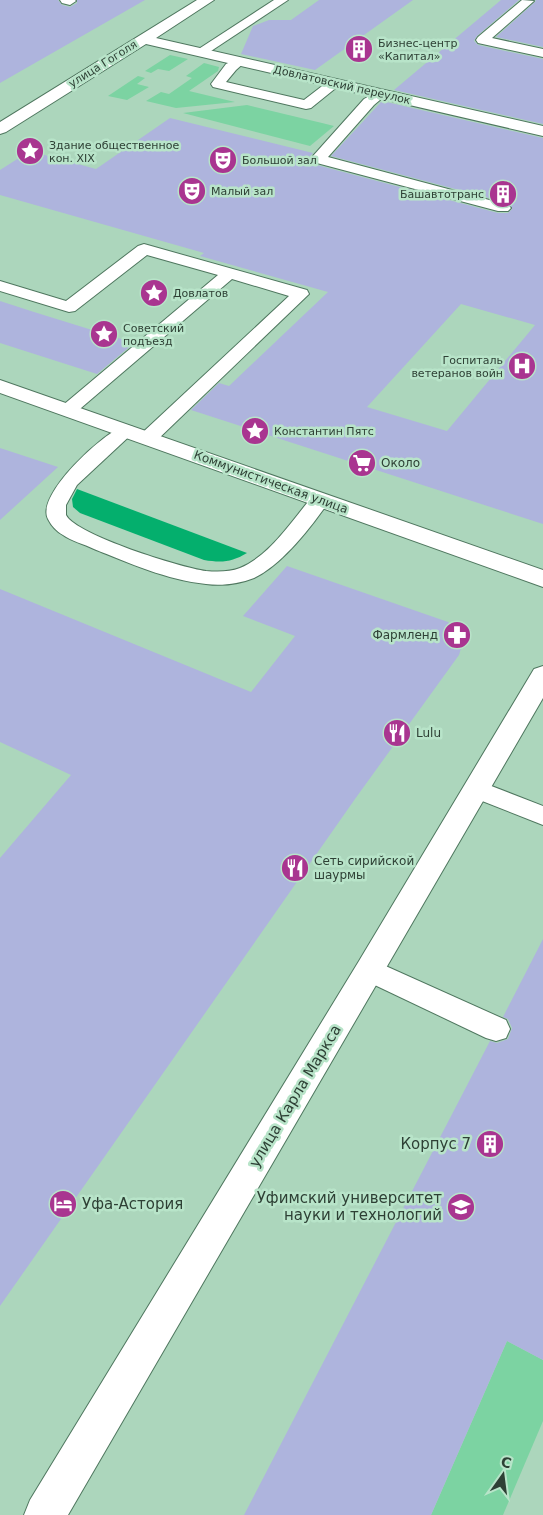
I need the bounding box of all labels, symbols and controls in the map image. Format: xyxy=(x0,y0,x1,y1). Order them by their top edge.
building icon: Бизнес-центр «Капитал» xyxy=(344,34,374,64)
place label: Бизнес-центр «Капитал» xyxy=(378,37,457,63)
street label: улица Гоголя xyxy=(66,38,140,90)
street label: Довлатовский переулок xyxy=(272,63,412,107)
place icon: Здание общественное кон. XIX xyxy=(15,136,45,166)
place label: Здание общественное кон. XIX xyxy=(49,139,179,165)
theatre icon: Большой зал xyxy=(208,145,238,175)
place label: Большой зал xyxy=(242,154,317,167)
theatre icon: Малый зал xyxy=(177,176,207,206)
building icon: Башавтотранс xyxy=(488,179,518,209)
place label: Малый зал xyxy=(211,185,273,198)
place label: Башавтотранс xyxy=(400,188,484,201)
place icon: Довлатов xyxy=(139,278,169,308)
place label: Довлатов xyxy=(173,287,228,300)
place icon: Советский подъезд xyxy=(89,319,119,349)
place label: Советский подъезд xyxy=(123,322,184,348)
hospital icon: Госпиталь ветеранов войн xyxy=(507,351,537,381)
place label: Госпиталь ветеранов войн xyxy=(411,354,503,380)
place icon: Константин Пятс xyxy=(240,416,270,446)
place label: Константин Пятс xyxy=(274,425,374,438)
street label: Коммунистическая улица xyxy=(192,448,350,516)
supermarket icon: Около xyxy=(347,448,377,478)
place label: Около xyxy=(381,456,420,470)
pharmacy icon: Фармленд xyxy=(442,620,472,650)
place label: Фармленд xyxy=(372,628,438,642)
restaurant icon: Lulu xyxy=(382,718,412,748)
place label: Lulu xyxy=(416,726,441,740)
restaurant icon: Сеть сирийской шаурмы xyxy=(280,853,310,883)
place label: Сеть сирийской шаурмы xyxy=(314,854,414,882)
street label: улица Карла Маркса xyxy=(245,1021,345,1171)
building icon: Корпус 7 xyxy=(475,1129,505,1159)
place label: Корпус 7 xyxy=(400,1135,471,1153)
hotel icon: Уфа-Астория xyxy=(48,1189,78,1219)
place label: Уфимский университет науки и технологий xyxy=(257,1189,442,1224)
school or university icon: Уфимский университет науки и технологий xyxy=(446,1192,476,1222)
place label: Уфа-Астория xyxy=(82,1195,183,1213)
north arrow xyxy=(478,1450,528,1500)
text: С xyxy=(499,1453,513,1471)

